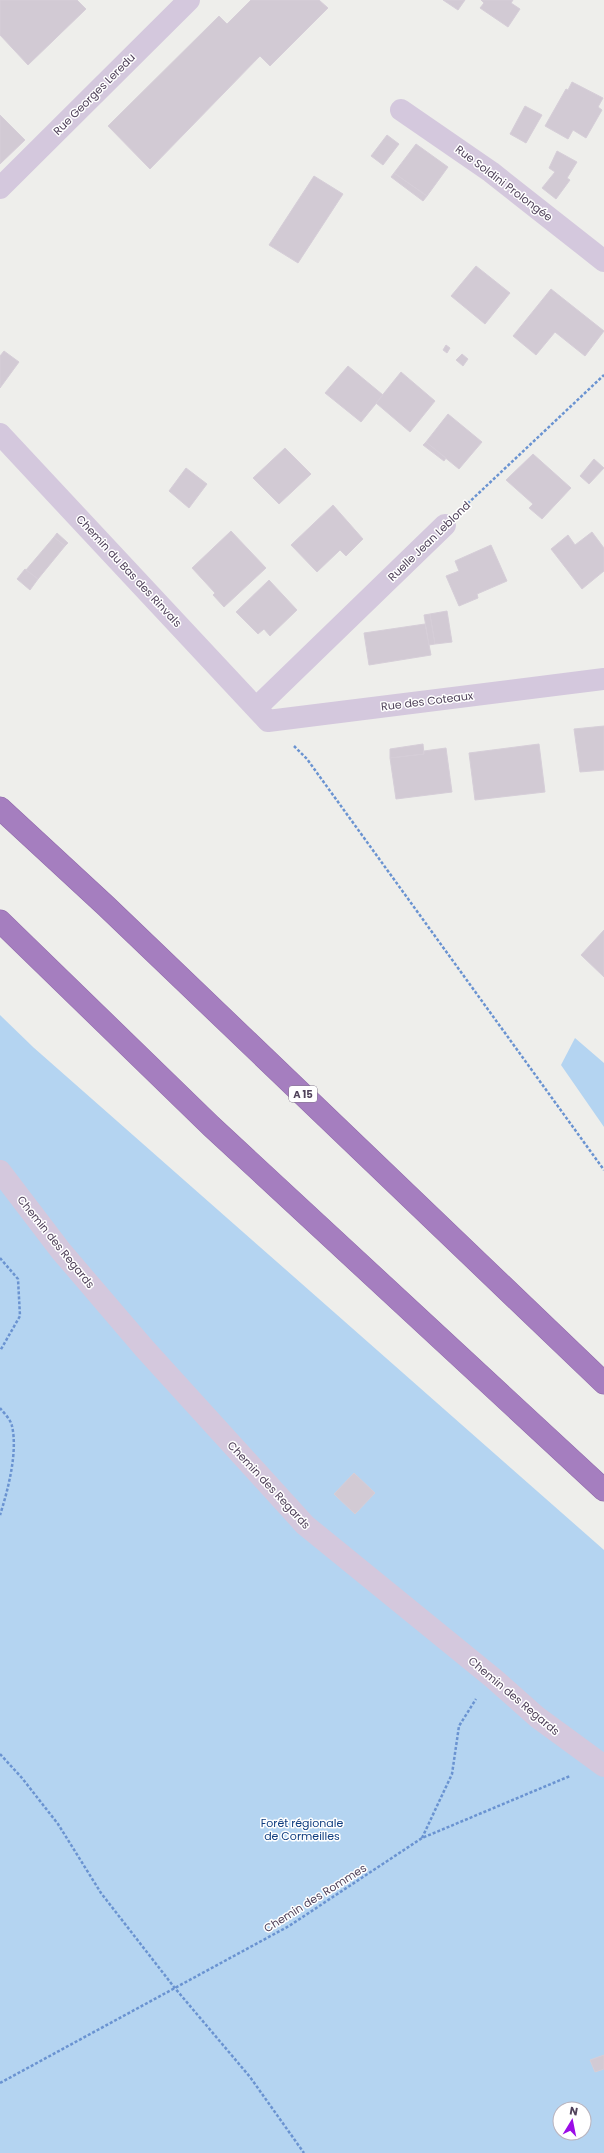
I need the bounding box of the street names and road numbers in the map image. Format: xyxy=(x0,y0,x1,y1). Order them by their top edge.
street label: Rue Georges Leredu xyxy=(49,49,139,139)
street label: Rue Soldini Prolongée xyxy=(452,141,556,225)
street label: Ruelle Jean Leblond xyxy=(384,497,474,585)
street label: Chemin du Bas des Rinvals xyxy=(73,511,186,631)
street label: Rue des Coteaux xyxy=(380,687,475,715)
road number: A 15 xyxy=(289,1086,317,1102)
street label: Chemin des Regards xyxy=(14,1192,99,1292)
street label: Chemin des Regards xyxy=(224,1438,314,1533)
street label: Chemin des Regards xyxy=(465,1653,563,1739)
street label: Chemin des Rommes xyxy=(261,1860,370,1936)

